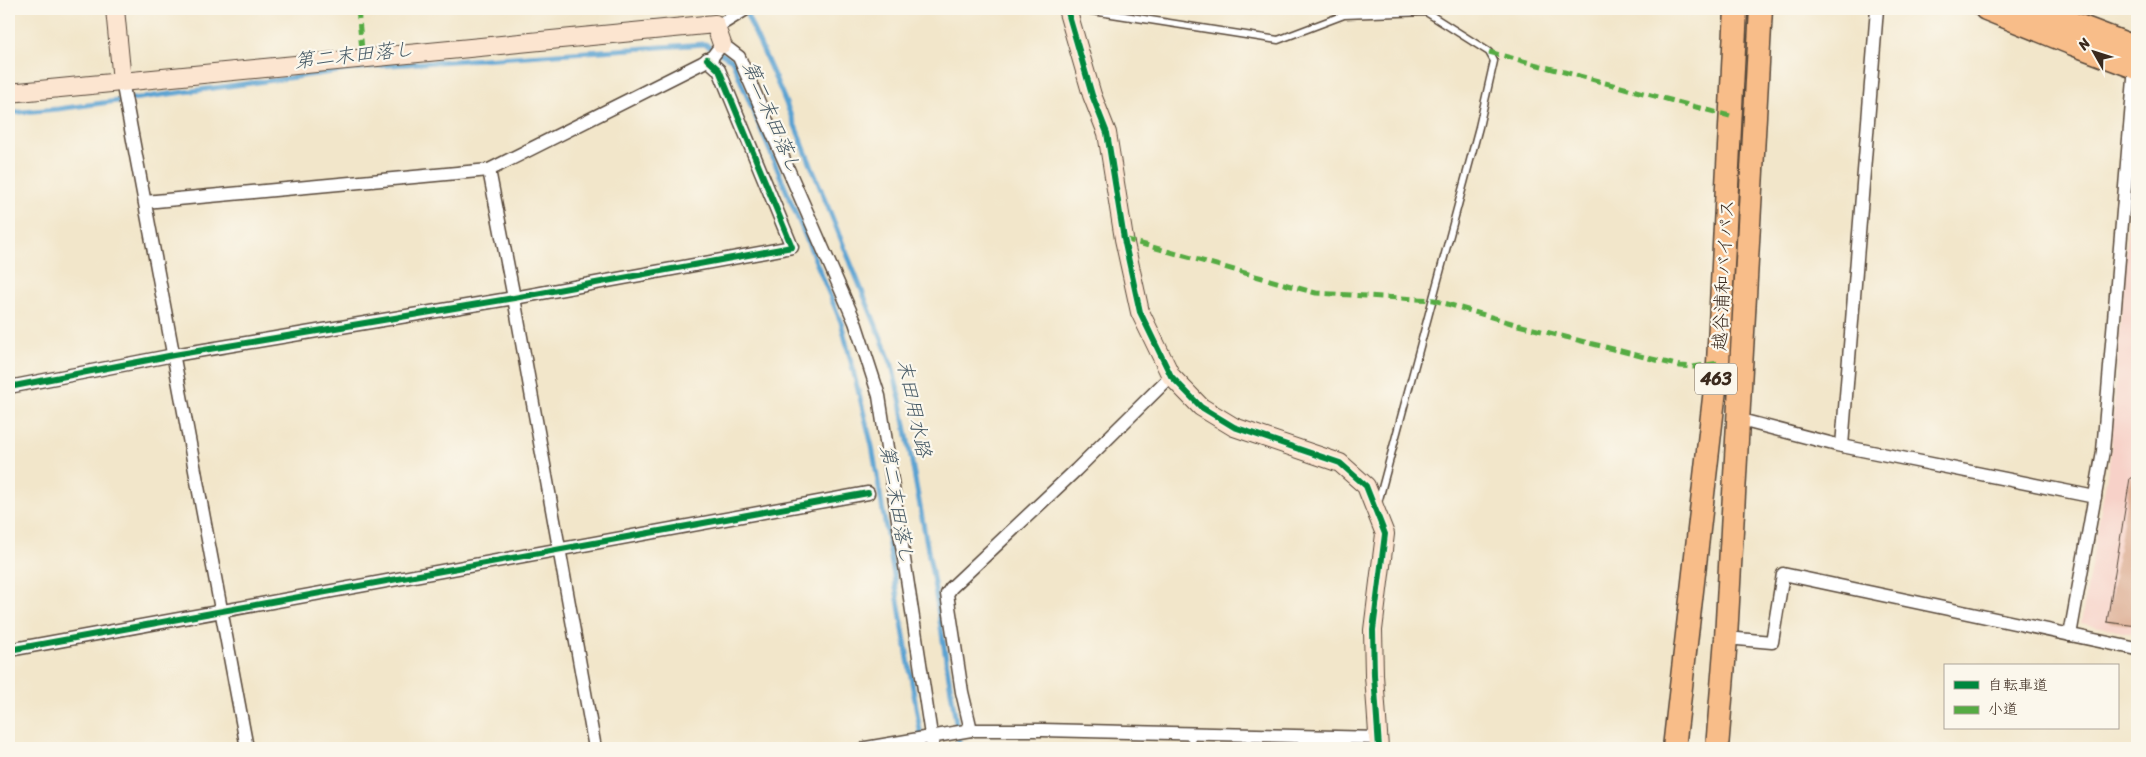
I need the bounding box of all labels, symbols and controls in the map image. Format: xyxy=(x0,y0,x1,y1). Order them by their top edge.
north arrow xyxy=(2068,28,2118,78)
water label: 第二末田落し xyxy=(292,31,416,79)
text: N xyxy=(2071,32,2097,57)
water label: 第二末田落し xyxy=(732,55,812,179)
street label: 越谷浦和バイパス xyxy=(1703,198,1743,352)
water label: 末田用水路 xyxy=(886,355,942,462)
road number: 463 xyxy=(1695,364,1737,394)
water label: 第二末田落し xyxy=(869,442,925,566)
legend xyxy=(1944,664,2118,730)
text: 自転車道 xyxy=(1988,672,2048,698)
text: 小道 xyxy=(1988,696,2018,722)

